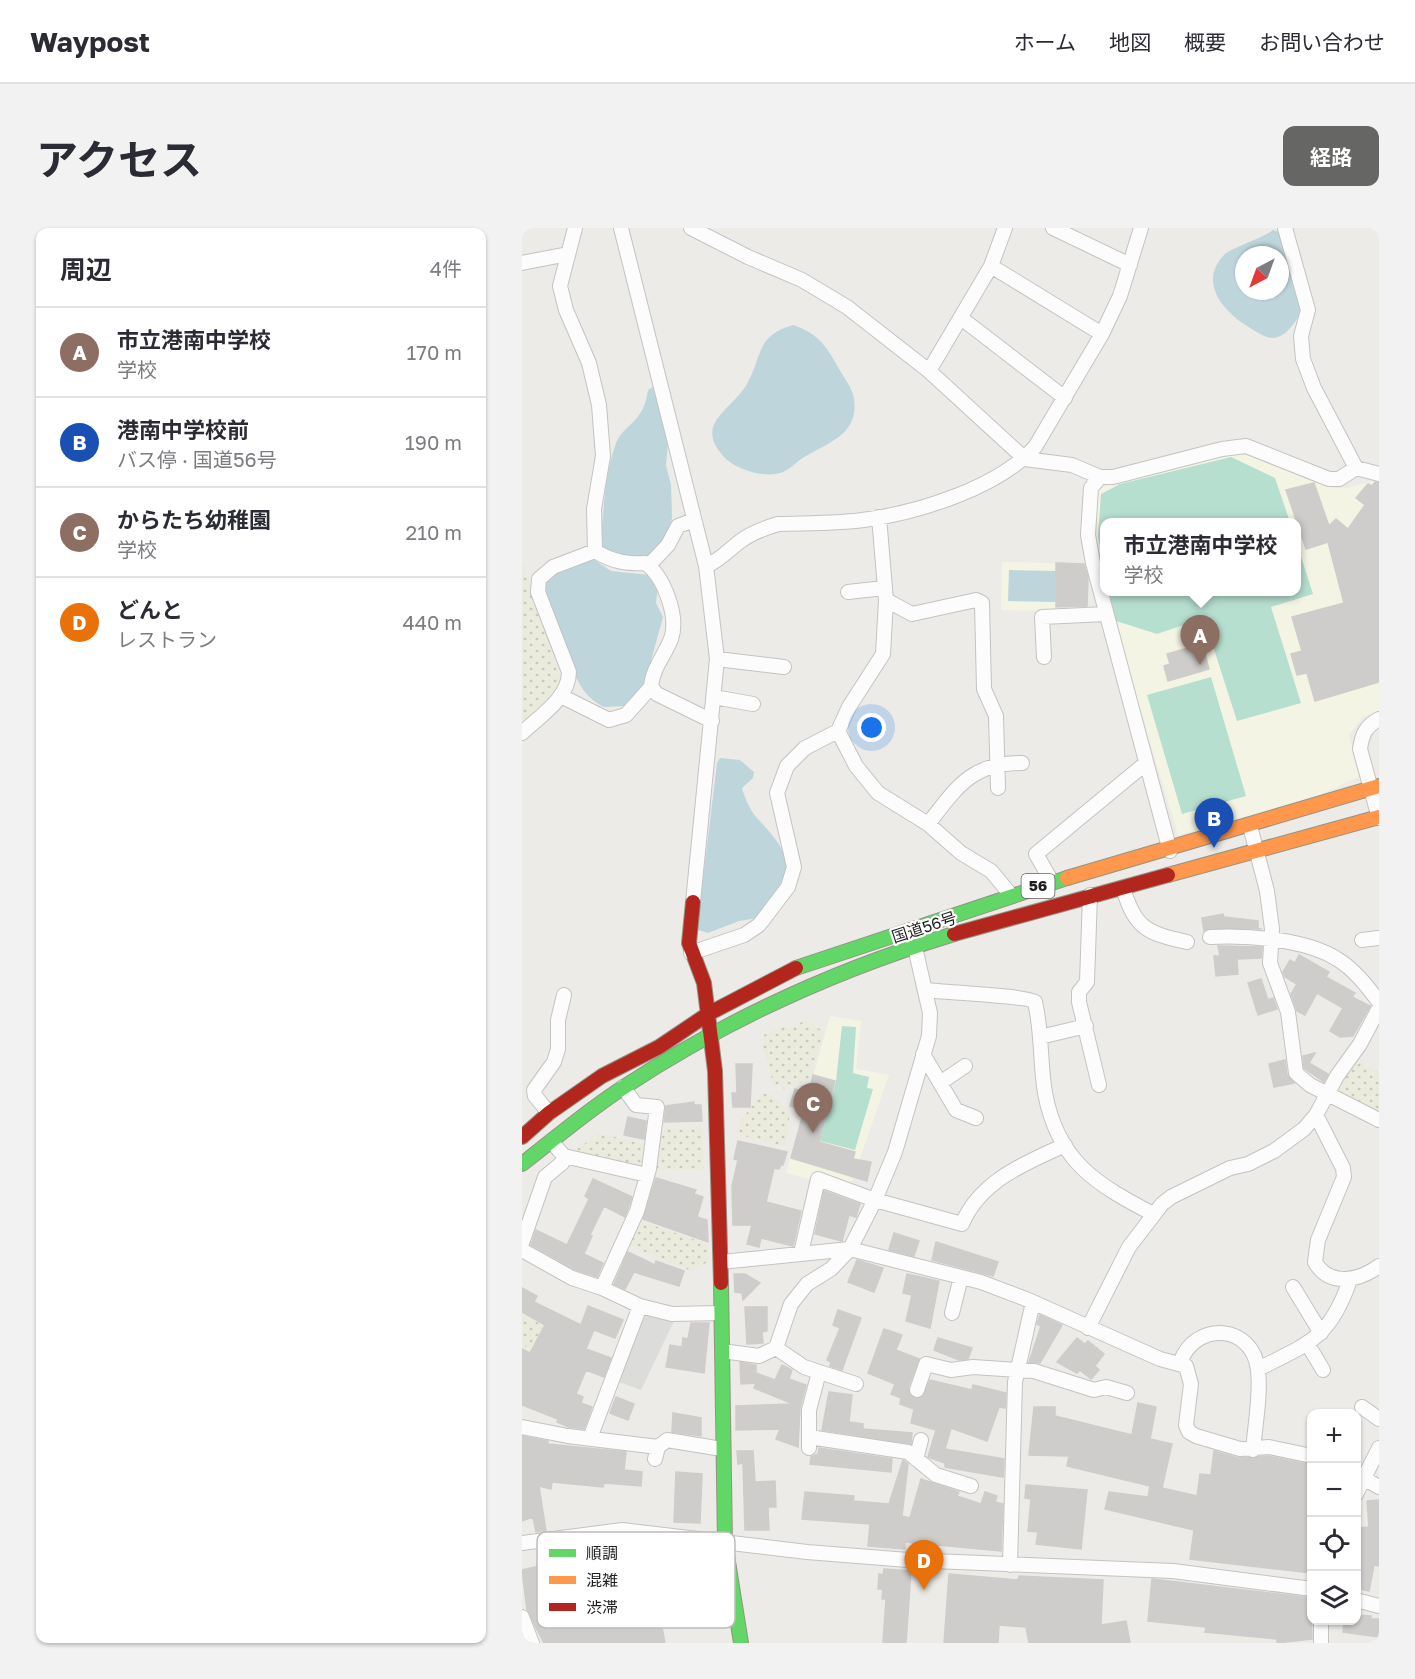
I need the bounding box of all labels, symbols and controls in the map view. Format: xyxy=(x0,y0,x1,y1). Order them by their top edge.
text: Waypost xyxy=(30,25,150,58)
text: ホーム xyxy=(1014,29,1076,55)
text: 地図 xyxy=(1109,29,1151,55)
text: 概要 xyxy=(1184,29,1226,55)
text: お問い合わせ xyxy=(1259,29,1385,55)
button: 経路 xyxy=(1283,126,1379,186)
text: アクセス xyxy=(36,134,202,184)
north arrow xyxy=(1235,246,1289,300)
text: 周辺 xyxy=(60,254,112,285)
text: 4件 xyxy=(430,256,462,280)
text: 市立港南中学校 xyxy=(117,326,271,353)
text: A xyxy=(72,340,87,364)
text: 170 m xyxy=(407,340,462,364)
text: 学校 xyxy=(117,357,157,381)
text: 港南中学校前 xyxy=(117,416,249,443)
text: B xyxy=(72,430,87,454)
text: 190 m xyxy=(405,430,462,454)
text: バス停 · 国道56号 xyxy=(117,447,277,471)
text: からたち幼稚園 xyxy=(117,506,271,533)
popup xyxy=(1100,518,1301,596)
text: C xyxy=(72,520,87,544)
text: 210 m xyxy=(406,520,462,544)
text: 市立港南中学校 xyxy=(1123,531,1278,558)
text: 学校 xyxy=(117,537,157,561)
text: 学校 xyxy=(1123,562,1163,586)
text: どんと xyxy=(117,596,183,623)
text: D xyxy=(72,610,87,634)
text: 440 m xyxy=(403,610,462,634)
pin: A xyxy=(1180,616,1220,665)
text: レストラン xyxy=(117,627,217,651)
your location xyxy=(857,713,886,742)
pin: B xyxy=(1194,798,1234,848)
road number: 56 xyxy=(1022,874,1054,898)
street label: 国道56号 xyxy=(889,907,959,947)
pin: C xyxy=(794,1084,832,1133)
map controls xyxy=(1307,1409,1361,1625)
button: + xyxy=(1307,1409,1361,1463)
button: − xyxy=(1307,1463,1361,1517)
button: locate xyxy=(1307,1517,1361,1571)
legend xyxy=(537,1532,735,1628)
pin: D xyxy=(904,1540,944,1590)
text: 順調 xyxy=(586,1543,618,1563)
text: 混雑 xyxy=(586,1570,618,1590)
button: layers xyxy=(1307,1571,1361,1625)
text: 渋滞 xyxy=(586,1597,618,1617)

